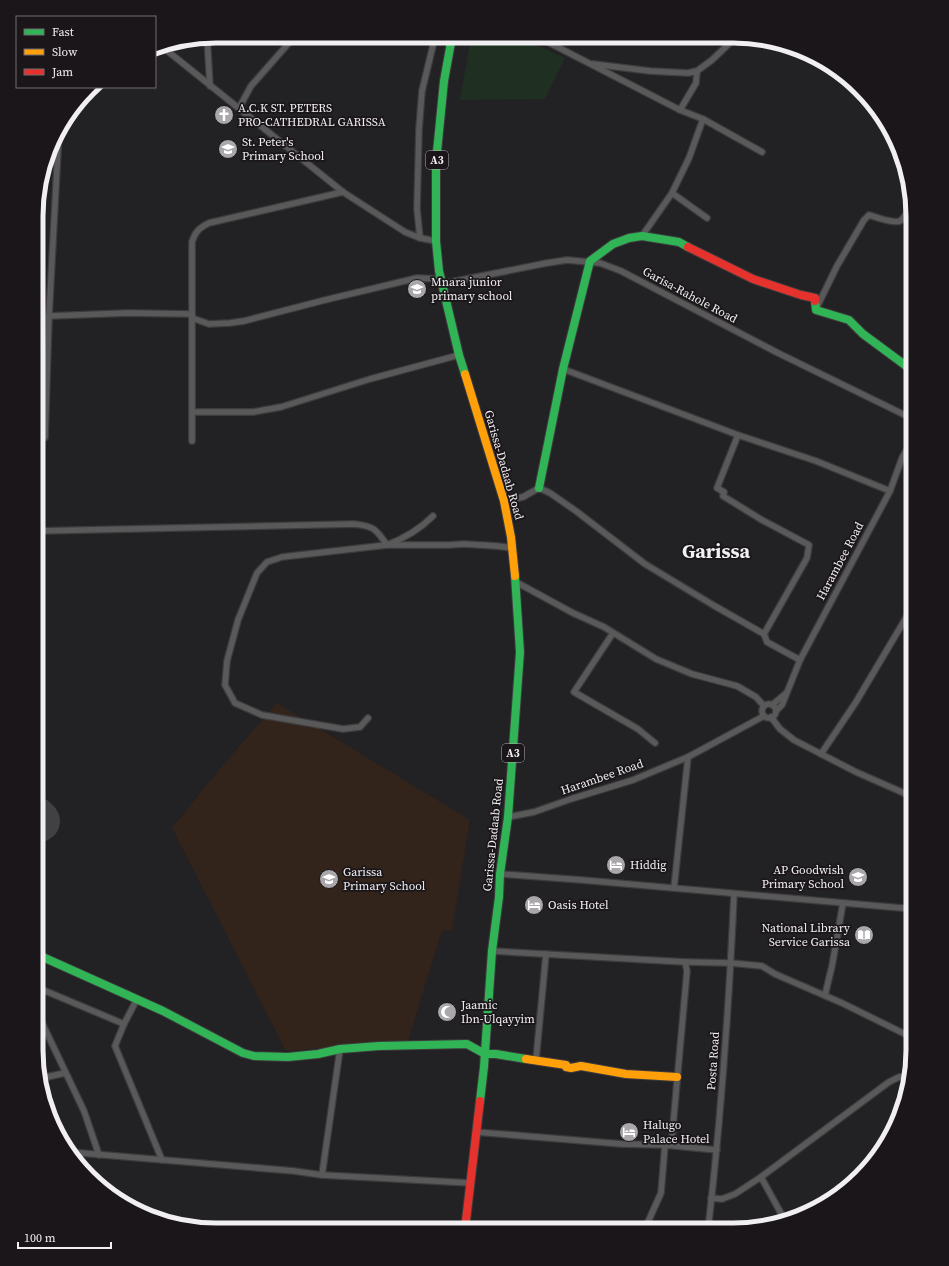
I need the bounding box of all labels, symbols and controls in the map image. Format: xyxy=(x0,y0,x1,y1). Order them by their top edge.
legend xyxy=(16,16,156,88)
text: Fast xyxy=(52,24,74,40)
text: Slow xyxy=(52,44,78,60)
text: Jam xyxy=(51,64,73,80)
place label: A.C.K ST. PETERS PRO-CATHEDRAL GARISSA xyxy=(238,100,386,130)
church icon: A.C.K ST. PETERS PRO-CATHEDRAL GARISSA xyxy=(213,104,235,126)
place label: St. Peter's Primary School xyxy=(242,134,325,164)
school or university icon: St. Peter's Primary School xyxy=(217,138,239,160)
road number: A3 xyxy=(426,151,448,169)
street label: Garisa-Rahole Road xyxy=(640,263,740,327)
place label: Mnara junior primary school xyxy=(431,274,513,304)
school or university icon: Mnara junior primary school xyxy=(406,278,428,300)
street label: Garissa-Dadaab Road xyxy=(481,408,527,522)
street label: Harambee Road xyxy=(813,519,867,603)
district label: Garissa xyxy=(682,537,751,565)
road number: A3 xyxy=(502,744,524,762)
street label: Harambee Road xyxy=(559,755,646,799)
street label: Garissa-Dadaab Road xyxy=(479,778,507,892)
hotel icon: Hiddig xyxy=(605,854,627,876)
place label: Hiddig xyxy=(630,857,666,873)
place label: AP Goodwish Primary School xyxy=(762,862,844,892)
place label: Garissa Primary School xyxy=(343,864,426,894)
school or university icon: AP Goodwish Primary School xyxy=(847,866,869,888)
school or university icon: Garissa Primary School xyxy=(318,868,340,890)
hotel icon: Oasis Hotel xyxy=(523,894,545,916)
place label: Oasis Hotel xyxy=(548,897,609,913)
place label: National Library Service Garissa xyxy=(761,920,851,950)
library icon: National Library Service Garissa xyxy=(853,924,875,946)
place label: Jaamic Ibn-Ulqayyim xyxy=(460,997,535,1027)
mosque icon: Jaamic Ibn-Ulqayyim xyxy=(436,1001,458,1023)
street label: Posta Road xyxy=(703,1031,723,1091)
place label: Halugo Palace Hotel xyxy=(643,1117,710,1147)
hotel icon: Halugo Palace Hotel xyxy=(618,1121,640,1143)
scale bar xyxy=(18,1224,111,1250)
text: 100 m xyxy=(24,1230,56,1246)

